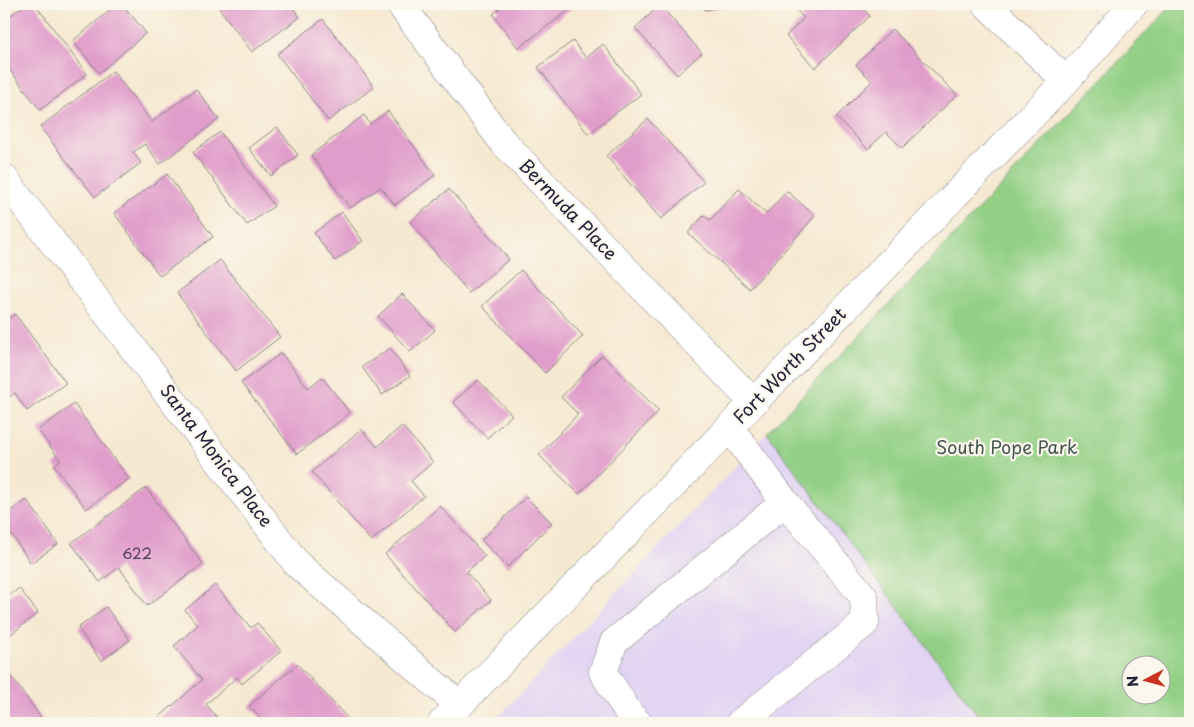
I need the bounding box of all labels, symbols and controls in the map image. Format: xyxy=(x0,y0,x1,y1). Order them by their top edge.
street label: Bermuda Place xyxy=(514,152,625,266)
street label: Fort Worth Street xyxy=(726,301,852,429)
street label: Santa Monica Place xyxy=(154,378,280,532)
park label: South Pope Park xyxy=(936,433,1078,460)
house number: 622 xyxy=(122,541,152,564)
north arrow xyxy=(1122,654,1172,704)
text: N xyxy=(1122,675,1144,688)

